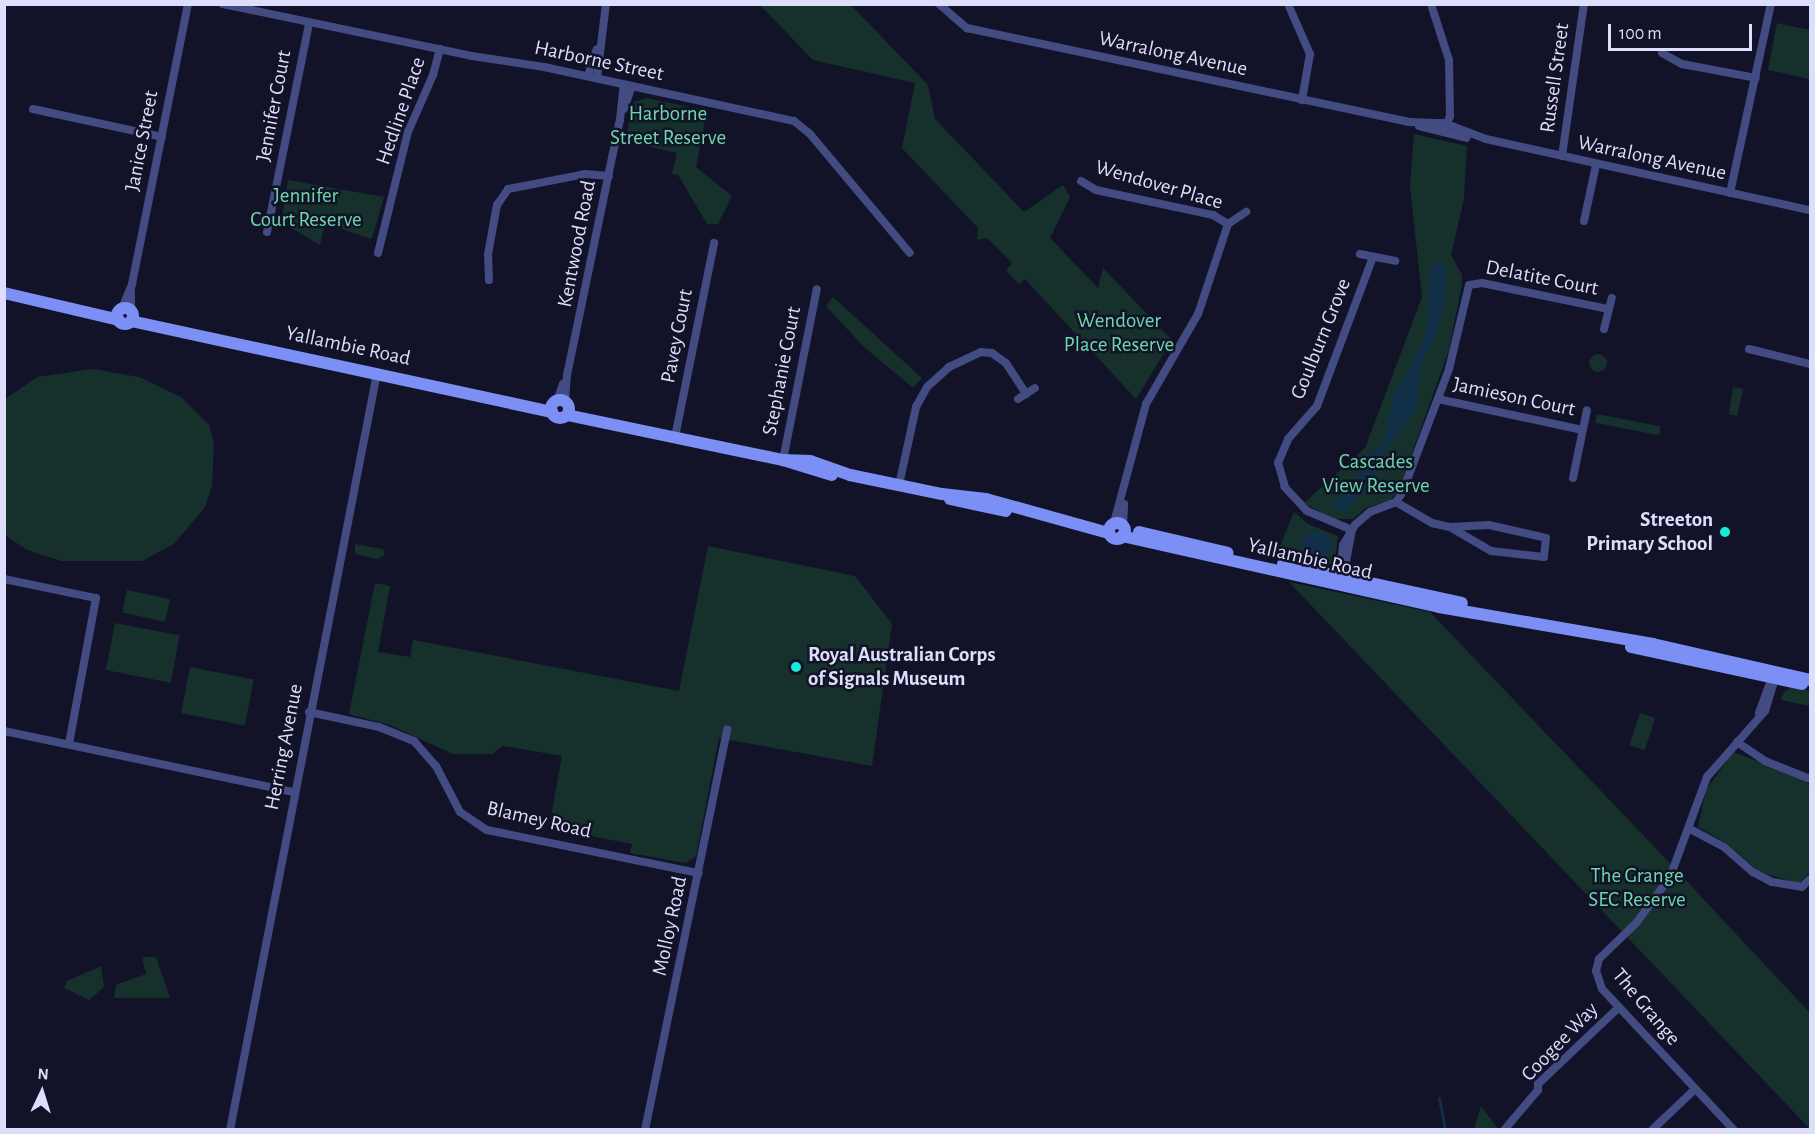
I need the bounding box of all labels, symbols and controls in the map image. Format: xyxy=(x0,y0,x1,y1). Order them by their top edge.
scale bar xyxy=(1611,12,1755,50)
street label: Russell Street xyxy=(1535,22,1575,134)
text: 100 m xyxy=(1619,25,1662,43)
street label: Warralong Avenue xyxy=(1096,26,1250,82)
street label: Harborne Street xyxy=(532,35,666,87)
street label: Jennifer Court xyxy=(251,48,297,164)
street label: Hedline Place xyxy=(371,54,431,168)
street label: Janice Street xyxy=(120,88,164,194)
park label: Harborne Street Reserve xyxy=(610,101,726,151)
street label: Warralong Avenue xyxy=(1575,130,1729,186)
street label: Wendover Place xyxy=(1092,155,1226,215)
street label: Kentwood Road xyxy=(552,178,602,310)
park label: Jennifer Court Reserve xyxy=(250,183,362,233)
street label: Delatite Court xyxy=(1484,255,1600,301)
street label: Goulburn Grove xyxy=(1285,275,1357,403)
street label: Pavey Court xyxy=(656,287,698,385)
street label: Stephanie Court xyxy=(757,304,807,438)
park label: Wendover Place Reserve xyxy=(1064,308,1174,358)
street label: Yallambie Road xyxy=(283,320,413,372)
street label: Jamieson Court xyxy=(1451,372,1577,422)
park label: Cascades View Reserve xyxy=(1322,449,1430,499)
place label: Streeton Primary School xyxy=(1586,507,1713,557)
marker: Streeton Primary School xyxy=(1718,525,1732,539)
street label: Yallambie Road xyxy=(1245,532,1375,586)
place label: Royal Australian Corps of Signals Museum xyxy=(808,642,996,692)
marker: Royal Australian Corps of Signals Museum xyxy=(789,660,803,674)
street label: Herring Avenue xyxy=(259,682,309,812)
street label: Blamey Road xyxy=(484,796,594,844)
park label: The Grange SEC Reserve xyxy=(1588,863,1686,913)
street label: Molloy Road xyxy=(647,874,693,978)
street label: The Grange xyxy=(1606,963,1686,1051)
street label: Coogee Way xyxy=(1516,997,1604,1087)
north arrow xyxy=(12,1062,72,1122)
text: N xyxy=(37,1066,49,1082)

